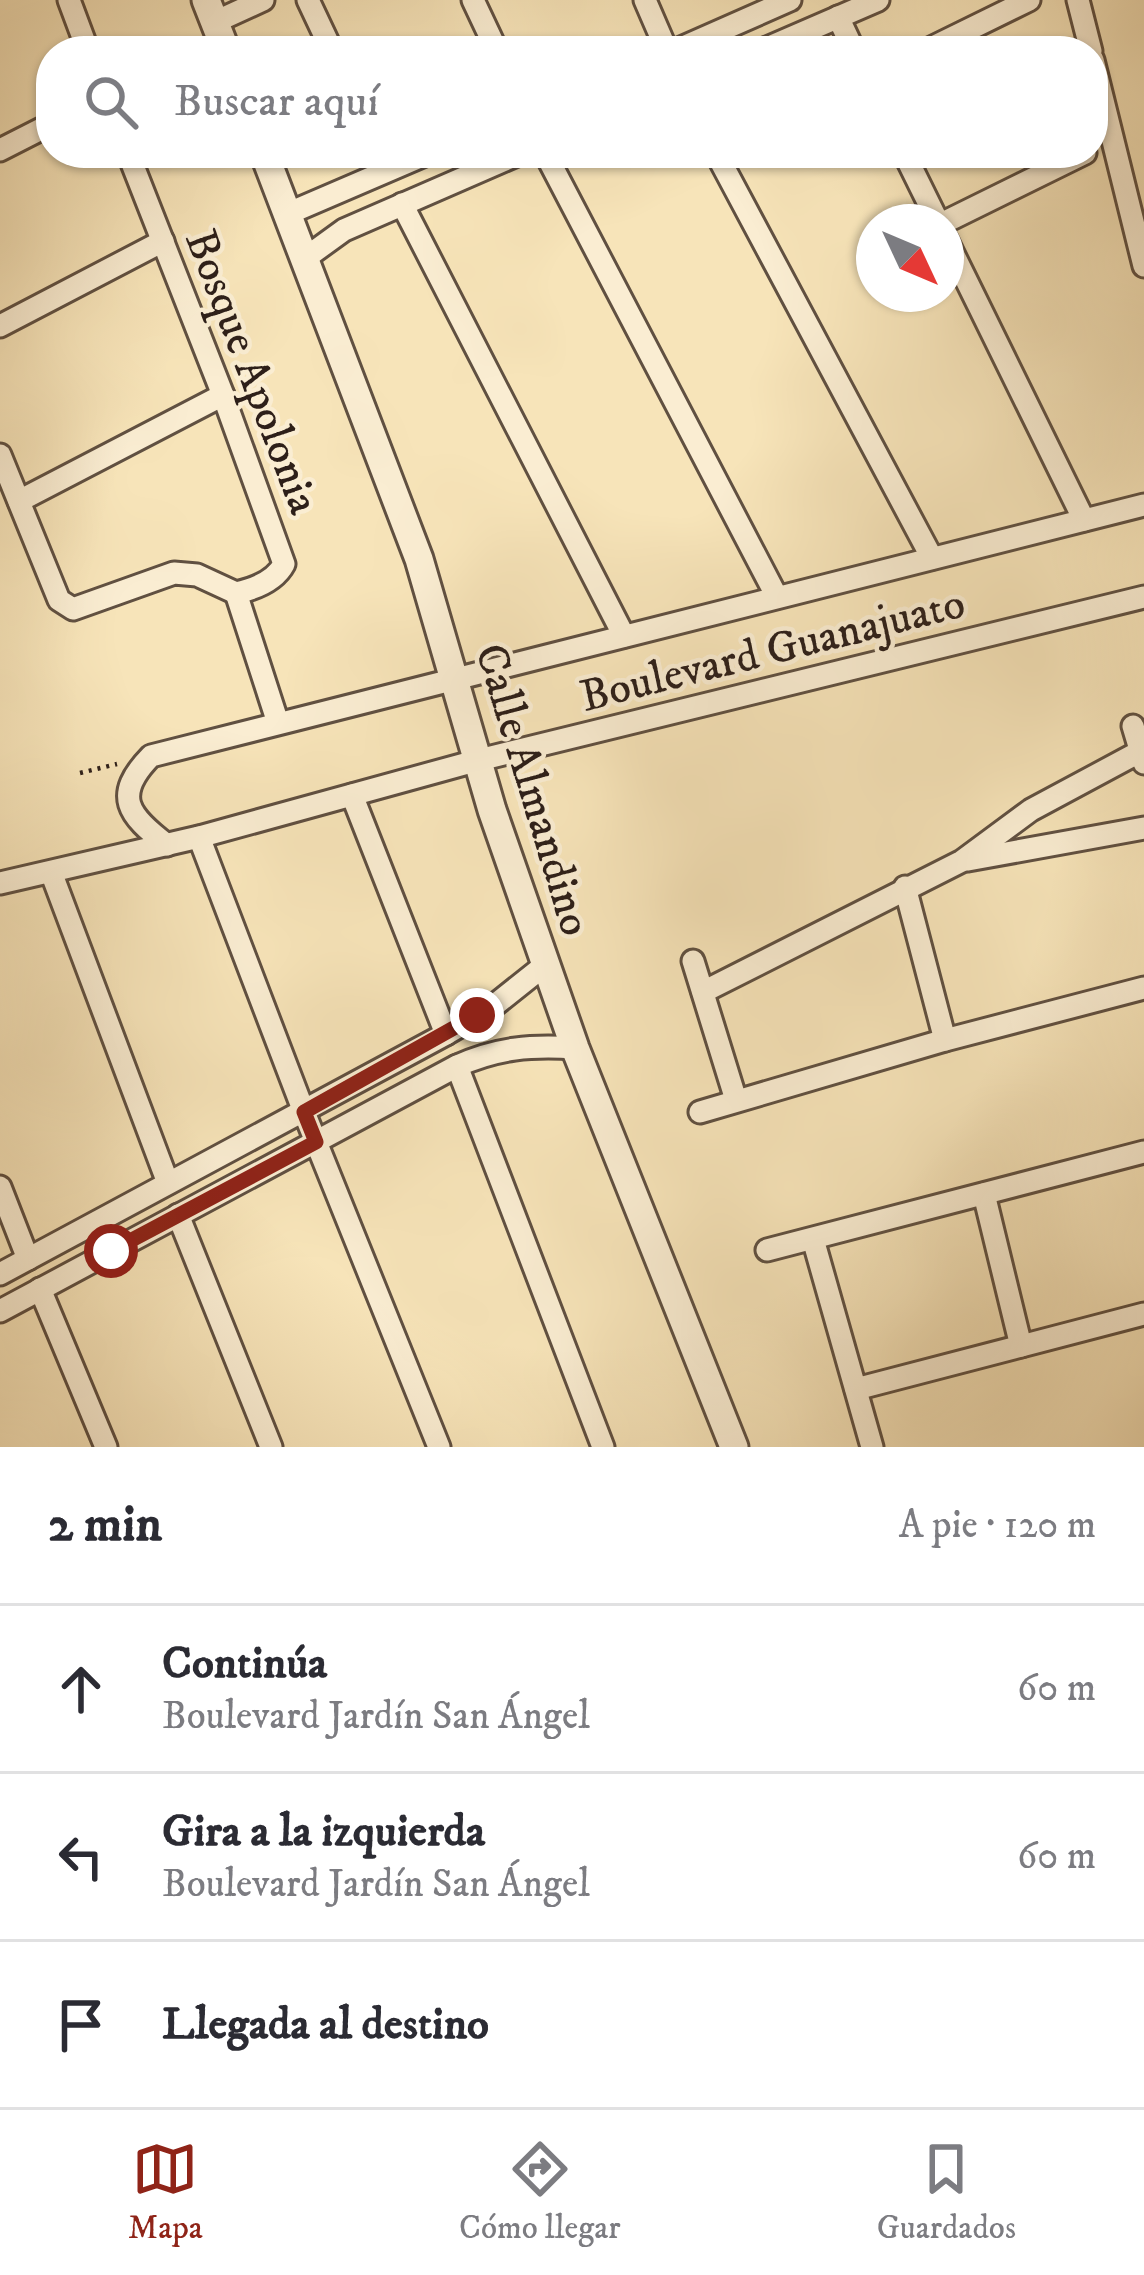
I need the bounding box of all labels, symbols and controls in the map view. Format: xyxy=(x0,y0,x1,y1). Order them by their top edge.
search box xyxy=(36,36,1108,168)
icon: search xyxy=(78,69,144,135)
text: Buscar aquí xyxy=(174,74,379,130)
north arrow xyxy=(856,204,964,312)
street label: Bosque Apolonia xyxy=(171,222,331,522)
street label: Boulevard Guanajuato xyxy=(574,576,971,726)
street label: Calle Almandino xyxy=(461,637,603,942)
route end xyxy=(450,988,504,1042)
route start xyxy=(84,1224,138,1278)
text: 2 min xyxy=(48,1493,162,1557)
text: A pie · 120 m xyxy=(899,1501,1096,1550)
text: Continúa xyxy=(162,1636,327,1692)
icon: ahead xyxy=(48,1656,114,1722)
text: 60 m xyxy=(1017,1664,1096,1713)
text: Boulevard Jardín San Ángel xyxy=(162,1692,590,1741)
text: Gira a la izquierda xyxy=(162,1804,485,1860)
icon: left xyxy=(48,1824,114,1890)
text: 60 m xyxy=(1017,1832,1096,1881)
text: Boulevard Jardín San Ángel xyxy=(162,1860,590,1909)
icon: arrive xyxy=(48,1992,114,2058)
text: Llegada al destino xyxy=(162,1997,489,2053)
tab: Mapa xyxy=(128,2136,203,2249)
tab: Cómo llegar xyxy=(459,2136,621,2249)
tab: Guardados xyxy=(877,2136,1016,2249)

